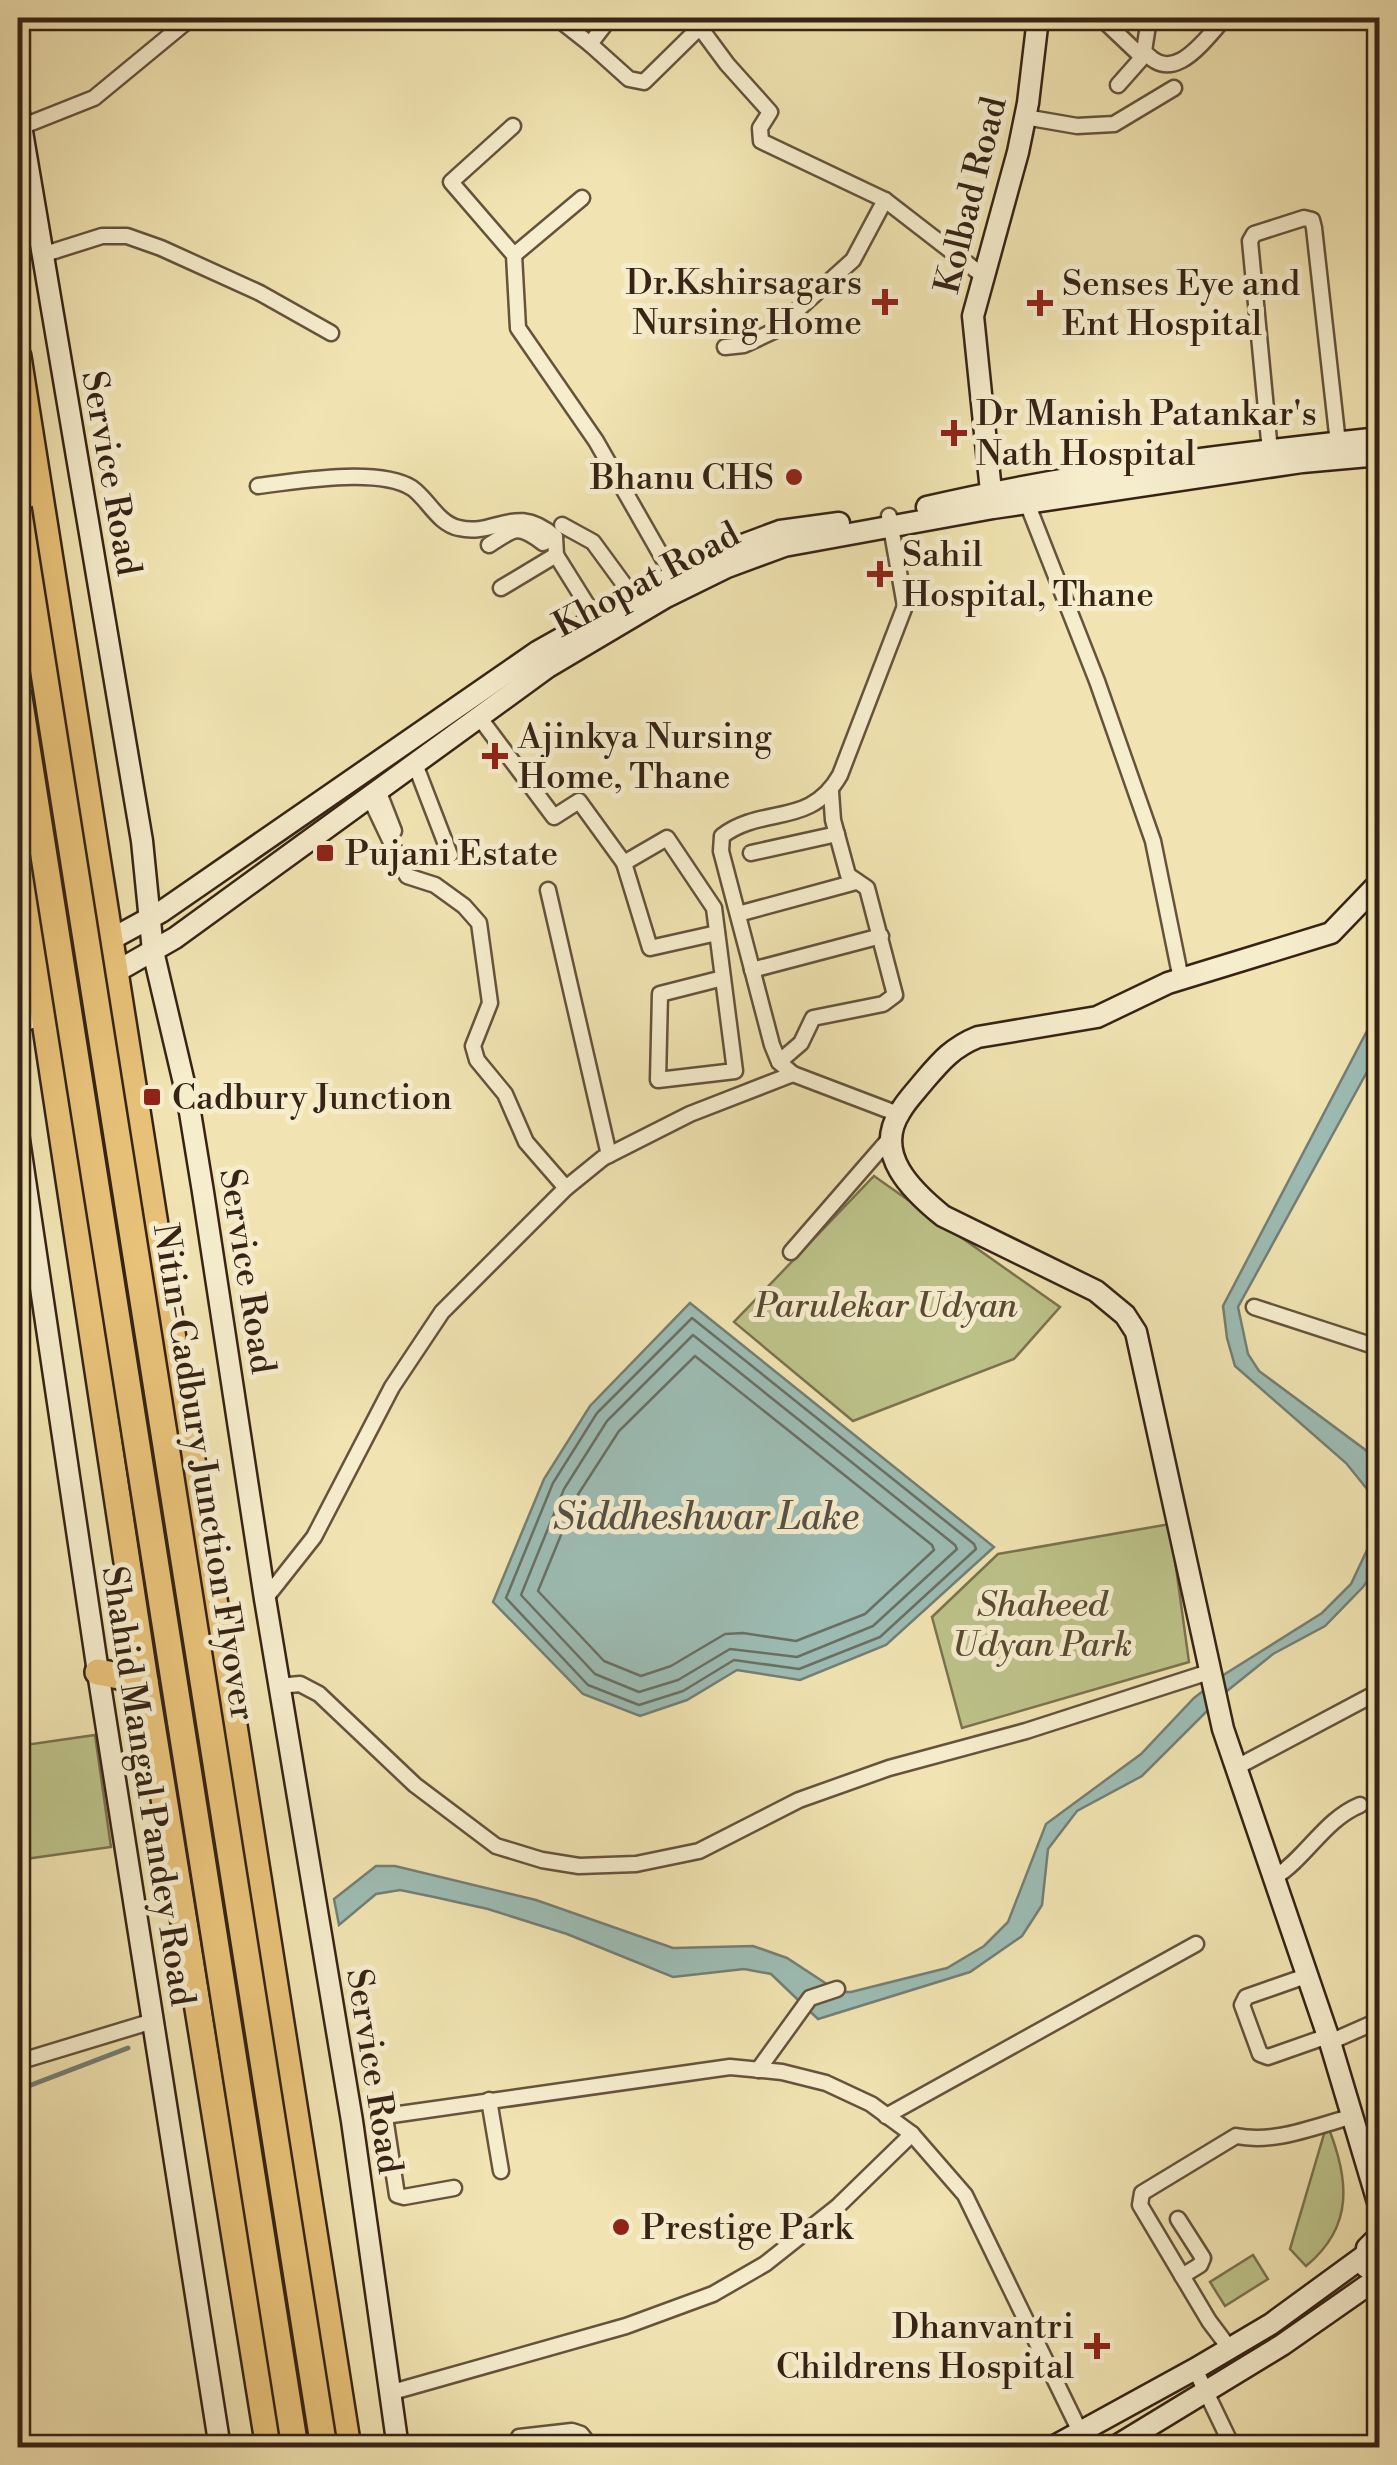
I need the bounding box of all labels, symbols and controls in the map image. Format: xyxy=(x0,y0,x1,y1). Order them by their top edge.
street label: Kolbad Road xyxy=(926,92,1017,298)
place label: Dr.Kshirsagars Nursing Home xyxy=(625,262,862,345)
place label: Senses Eye and Ent Hospital xyxy=(1062,263,1300,346)
marker: Dr.Kshirsagars Nursing Home xyxy=(872,289,898,315)
marker: Senses Eye and Ent Hospital xyxy=(1027,290,1053,316)
street label: Service Road xyxy=(71,368,150,579)
place label: Dr Manish Patankar's Nath Hospital xyxy=(976,393,1317,476)
marker: Dr Manish Patankar's Nath Hospital xyxy=(941,420,967,446)
place label: Bhanu CHS xyxy=(589,457,774,500)
marker: Bhanu CHS xyxy=(783,466,805,488)
street label: Khopat Road xyxy=(546,513,747,647)
place label: Sahil Hospital, Thane xyxy=(902,534,1154,617)
marker: Sahil Hospital, Thane xyxy=(867,561,893,587)
place label: Ajinkya Nursing Home, Thane xyxy=(517,716,772,799)
marker: Ajinkya Nursing Home, Thane xyxy=(482,743,508,769)
place label: Pujani Estate xyxy=(345,833,558,876)
marker: Pujani Estate xyxy=(314,842,336,864)
place label: Cadbury Junction xyxy=(172,1077,452,1120)
marker: Cadbury Junction xyxy=(141,1086,163,1108)
street label: Service Road xyxy=(209,1166,284,1377)
street label: Nitin-Cadbury Junction Flyover xyxy=(143,1221,264,1724)
park label: Parulekar Udyan xyxy=(754,1285,1018,1328)
water label: Siddheshwar Lake xyxy=(553,1494,859,1541)
street label: Shahid Mangal Pandey Road xyxy=(92,1563,204,2009)
park label: Shaheed Udyan Park xyxy=(952,1584,1132,1667)
street label: Service Road xyxy=(336,1966,411,2177)
place label: Prestige Park xyxy=(641,2207,854,2250)
marker: Prestige Park xyxy=(610,2216,632,2238)
place label: Dhanvantri Childrens Hospital xyxy=(776,2306,1074,2389)
marker: Dhanvantri Childrens Hospital xyxy=(1084,2333,1110,2359)

